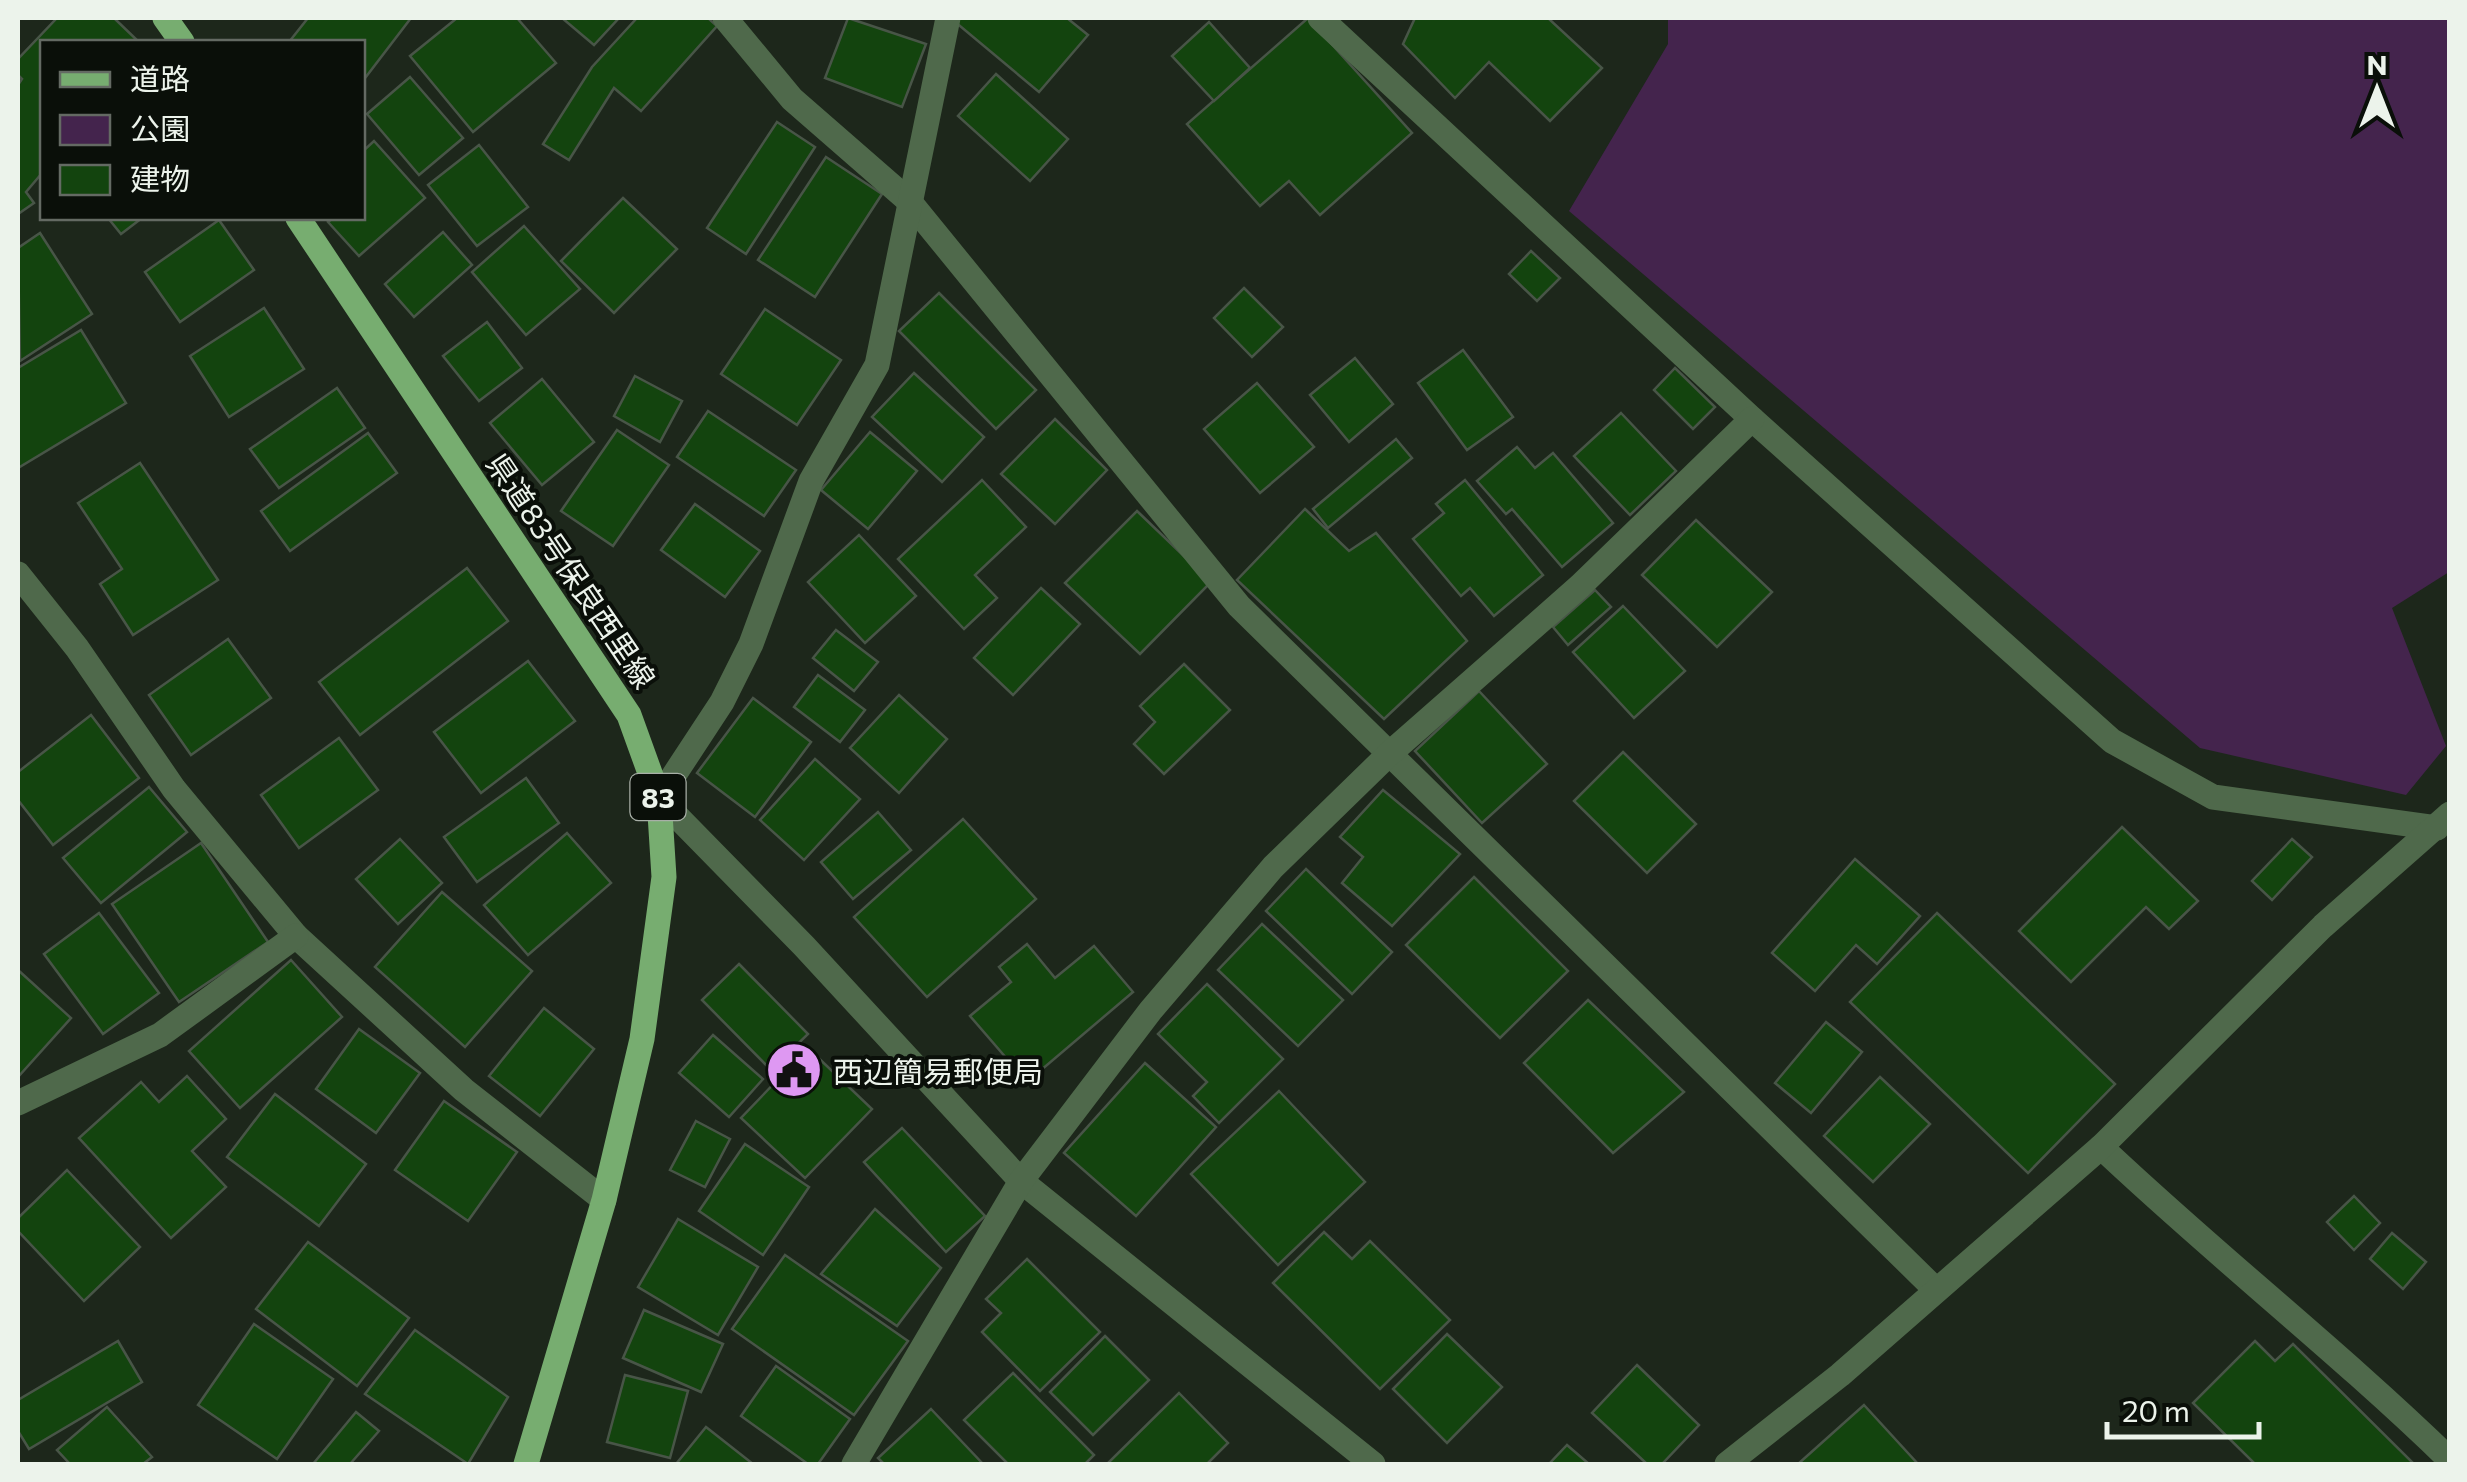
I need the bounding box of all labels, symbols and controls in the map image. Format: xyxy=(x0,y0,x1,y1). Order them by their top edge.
legend xyxy=(40,40,365,220)
north arrow xyxy=(2327,40,2427,140)
text: N xyxy=(2367,47,2388,81)
text: 道路 xyxy=(130,59,190,96)
text: 公園 xyxy=(130,109,190,146)
text: 建物 xyxy=(130,159,190,196)
street label: 県道83号保良西里線 xyxy=(480,446,664,694)
road number: 83 xyxy=(630,774,686,820)
public building icon: 西辺簡易郵便局 xyxy=(764,1040,824,1100)
place label: 西辺簡易郵便局 xyxy=(833,1052,1043,1089)
scale bar xyxy=(2107,1377,2260,1439)
text: 20 m xyxy=(2122,1391,2190,1428)

